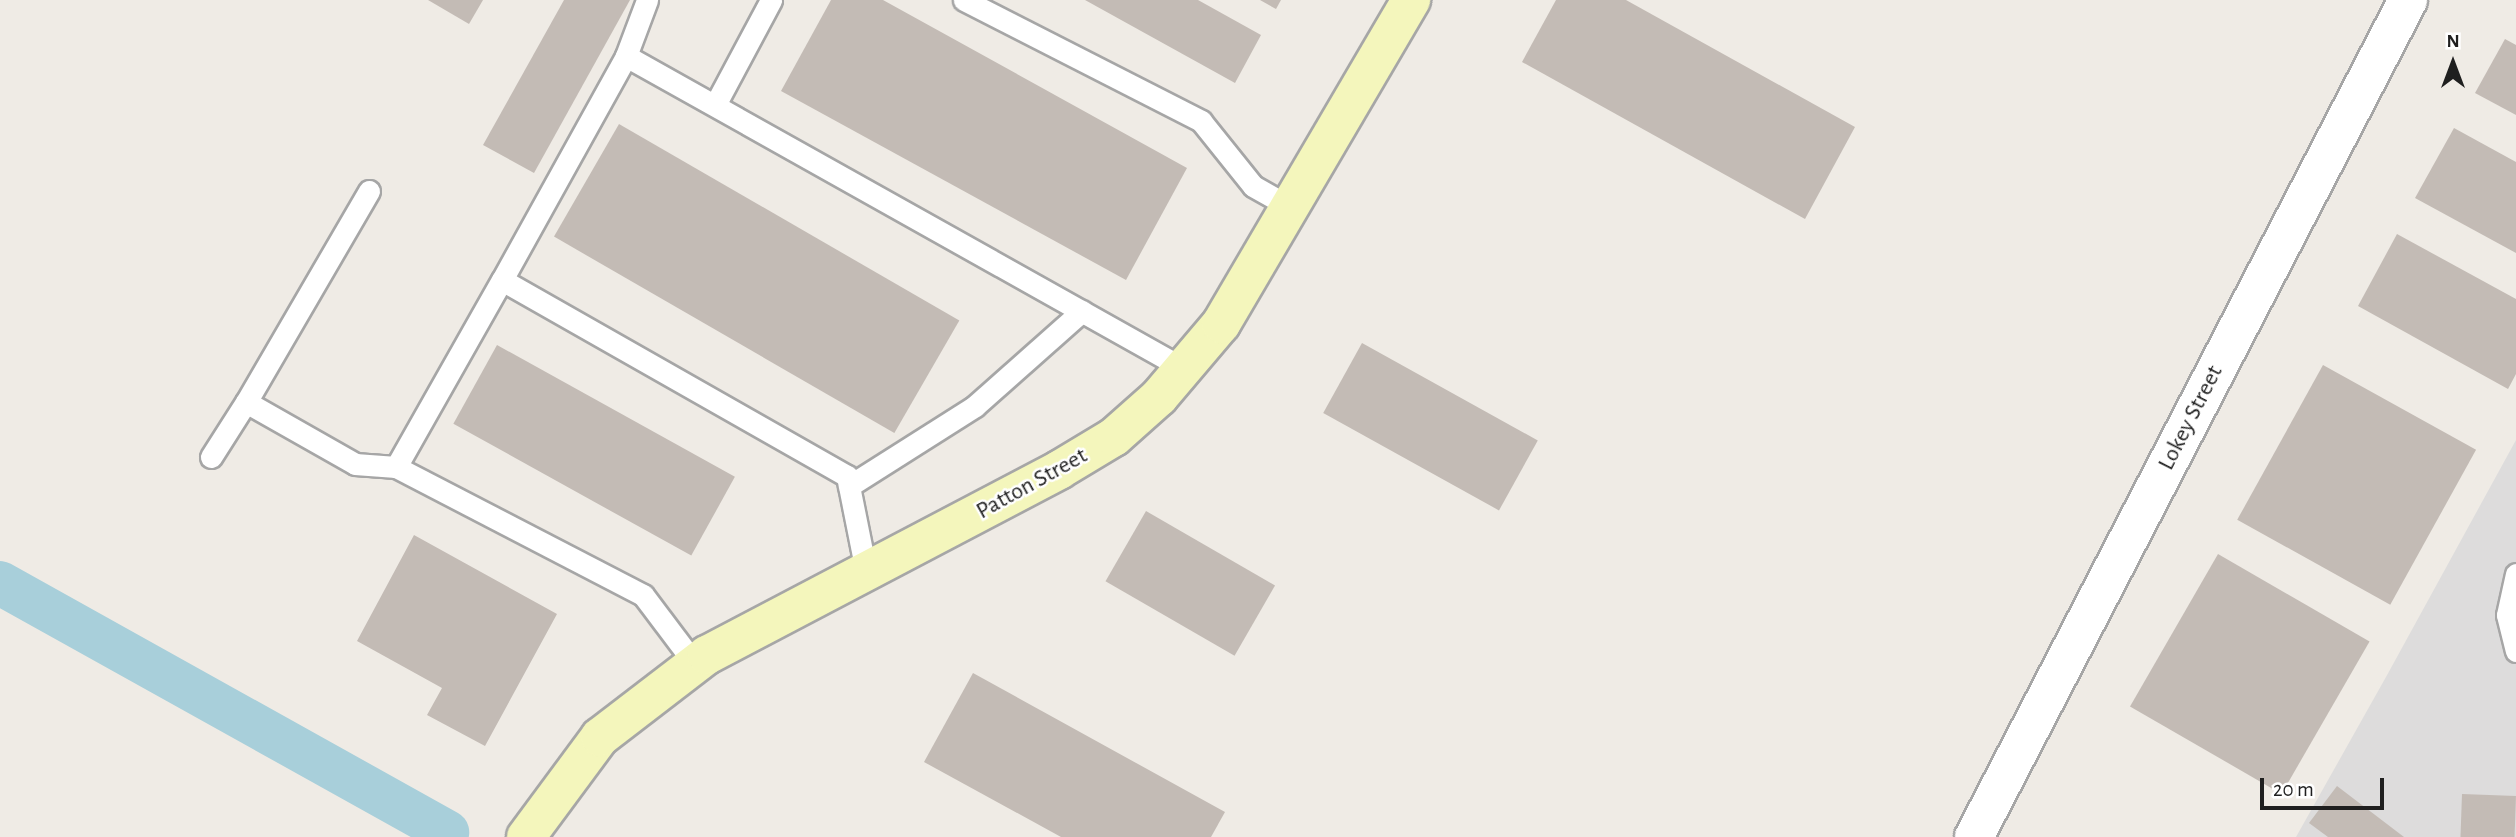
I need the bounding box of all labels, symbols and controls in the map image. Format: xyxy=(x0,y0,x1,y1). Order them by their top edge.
north arrow xyxy=(2418,28,2488,98)
text: N xyxy=(2446,32,2460,51)
street label: Lokey Street xyxy=(2152,361,2230,475)
street label: Patton Street xyxy=(972,442,1092,526)
scale bar xyxy=(2264,764,2388,808)
text: 20 m xyxy=(2273,779,2314,800)

